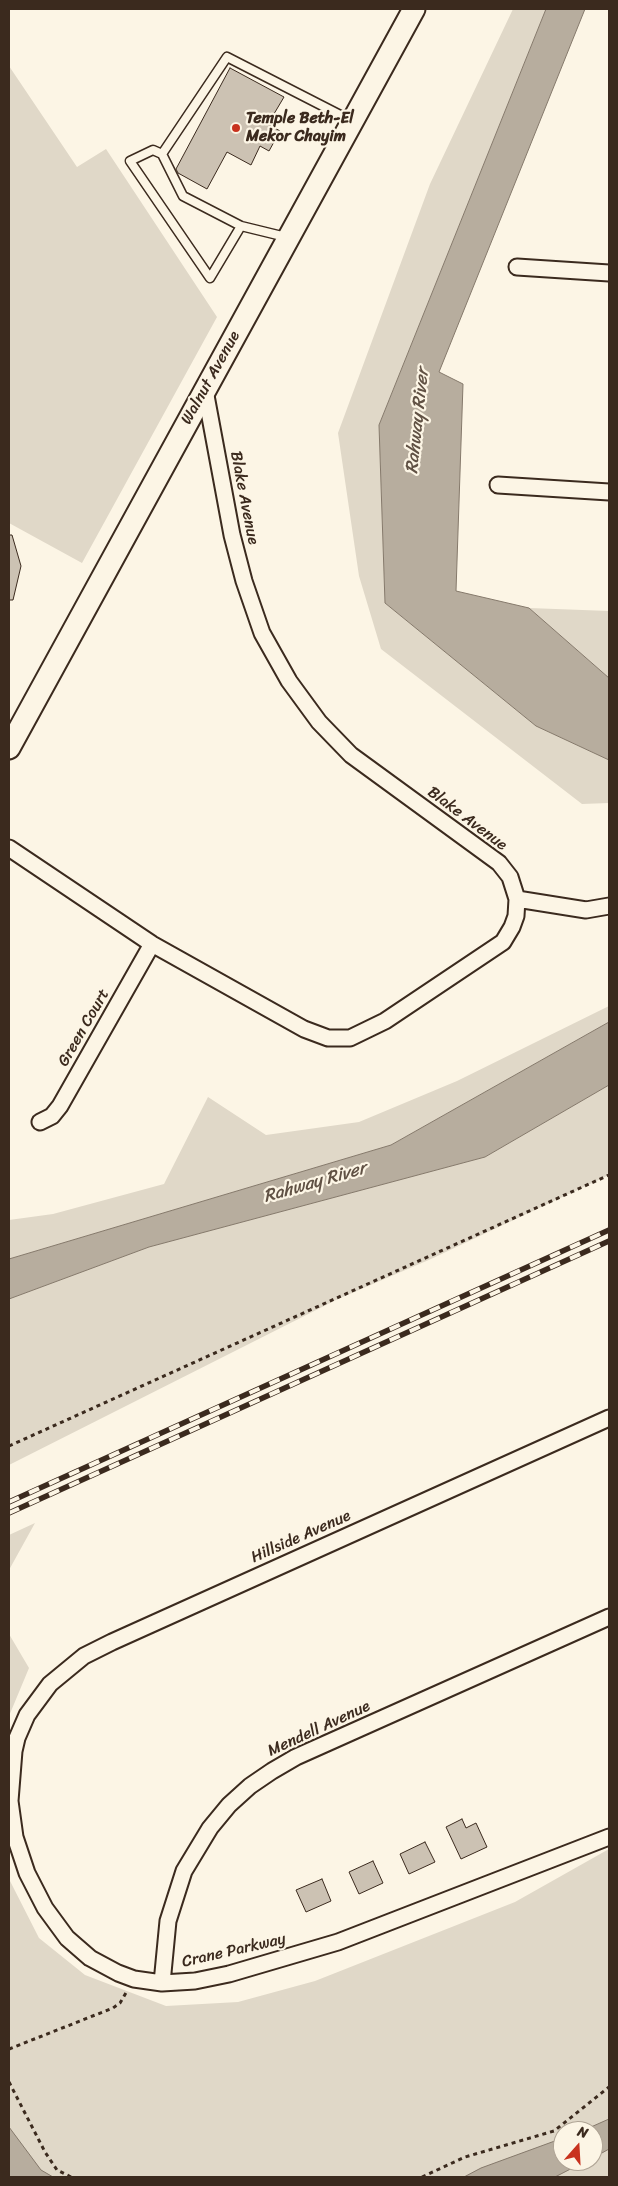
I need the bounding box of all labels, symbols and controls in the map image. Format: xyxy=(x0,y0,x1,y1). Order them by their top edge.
place label: Temple Beth-El Mekor Chayim xyxy=(246,109,354,147)
marker: Temple Beth-El Mekor Chayim xyxy=(230,122,242,134)
street label: Walnut Avenue xyxy=(177,328,245,428)
water label: Rahway River xyxy=(402,367,434,475)
street label: Blake Avenue xyxy=(226,450,262,546)
street label: Blake Avenue xyxy=(423,783,511,855)
street label: Green Court xyxy=(54,986,114,1070)
water label: Rahway River xyxy=(261,1158,369,1208)
street label: Hillside Avenue xyxy=(248,1506,354,1568)
street label: Mendell Avenue xyxy=(265,1697,373,1761)
street label: Crane Parkway xyxy=(180,1930,288,1972)
text: N xyxy=(574,2119,591,2146)
north arrow xyxy=(553,2121,603,2171)

